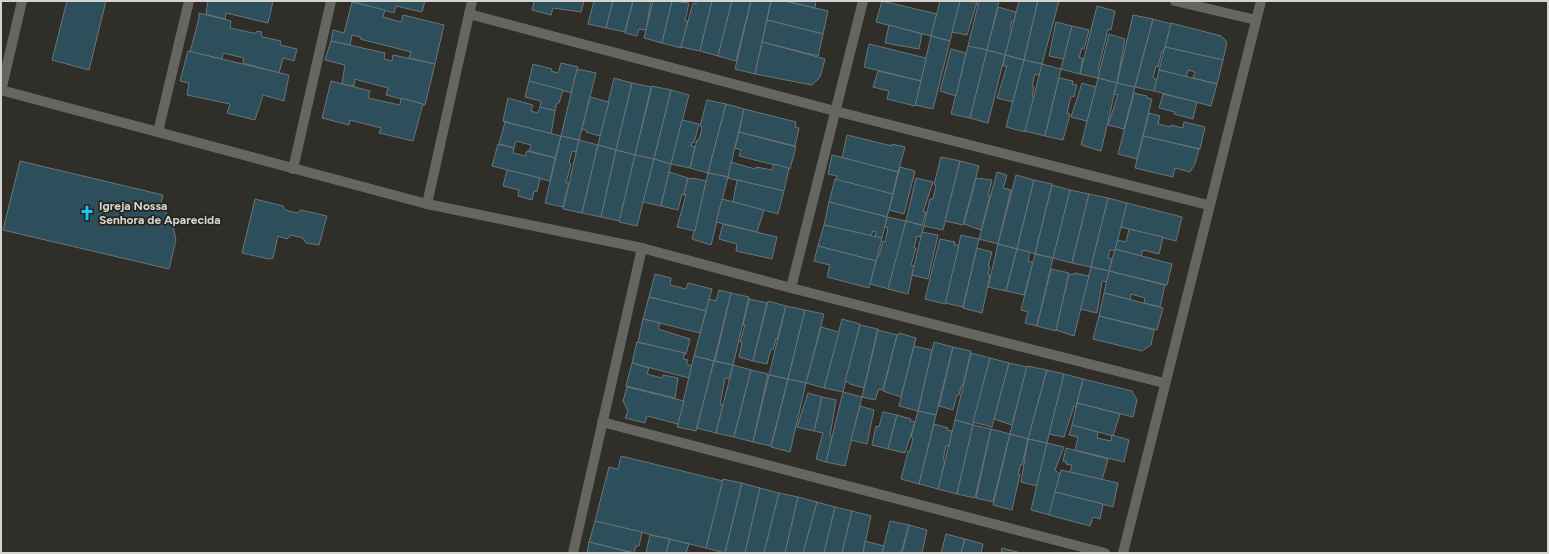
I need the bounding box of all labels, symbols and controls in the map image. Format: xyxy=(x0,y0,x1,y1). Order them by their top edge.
place label: Igreja Nossa Senhora de Aparecida xyxy=(99,199,221,227)
church icon: Igreja Nossa Senhora de Aparecida xyxy=(78,204,96,222)

